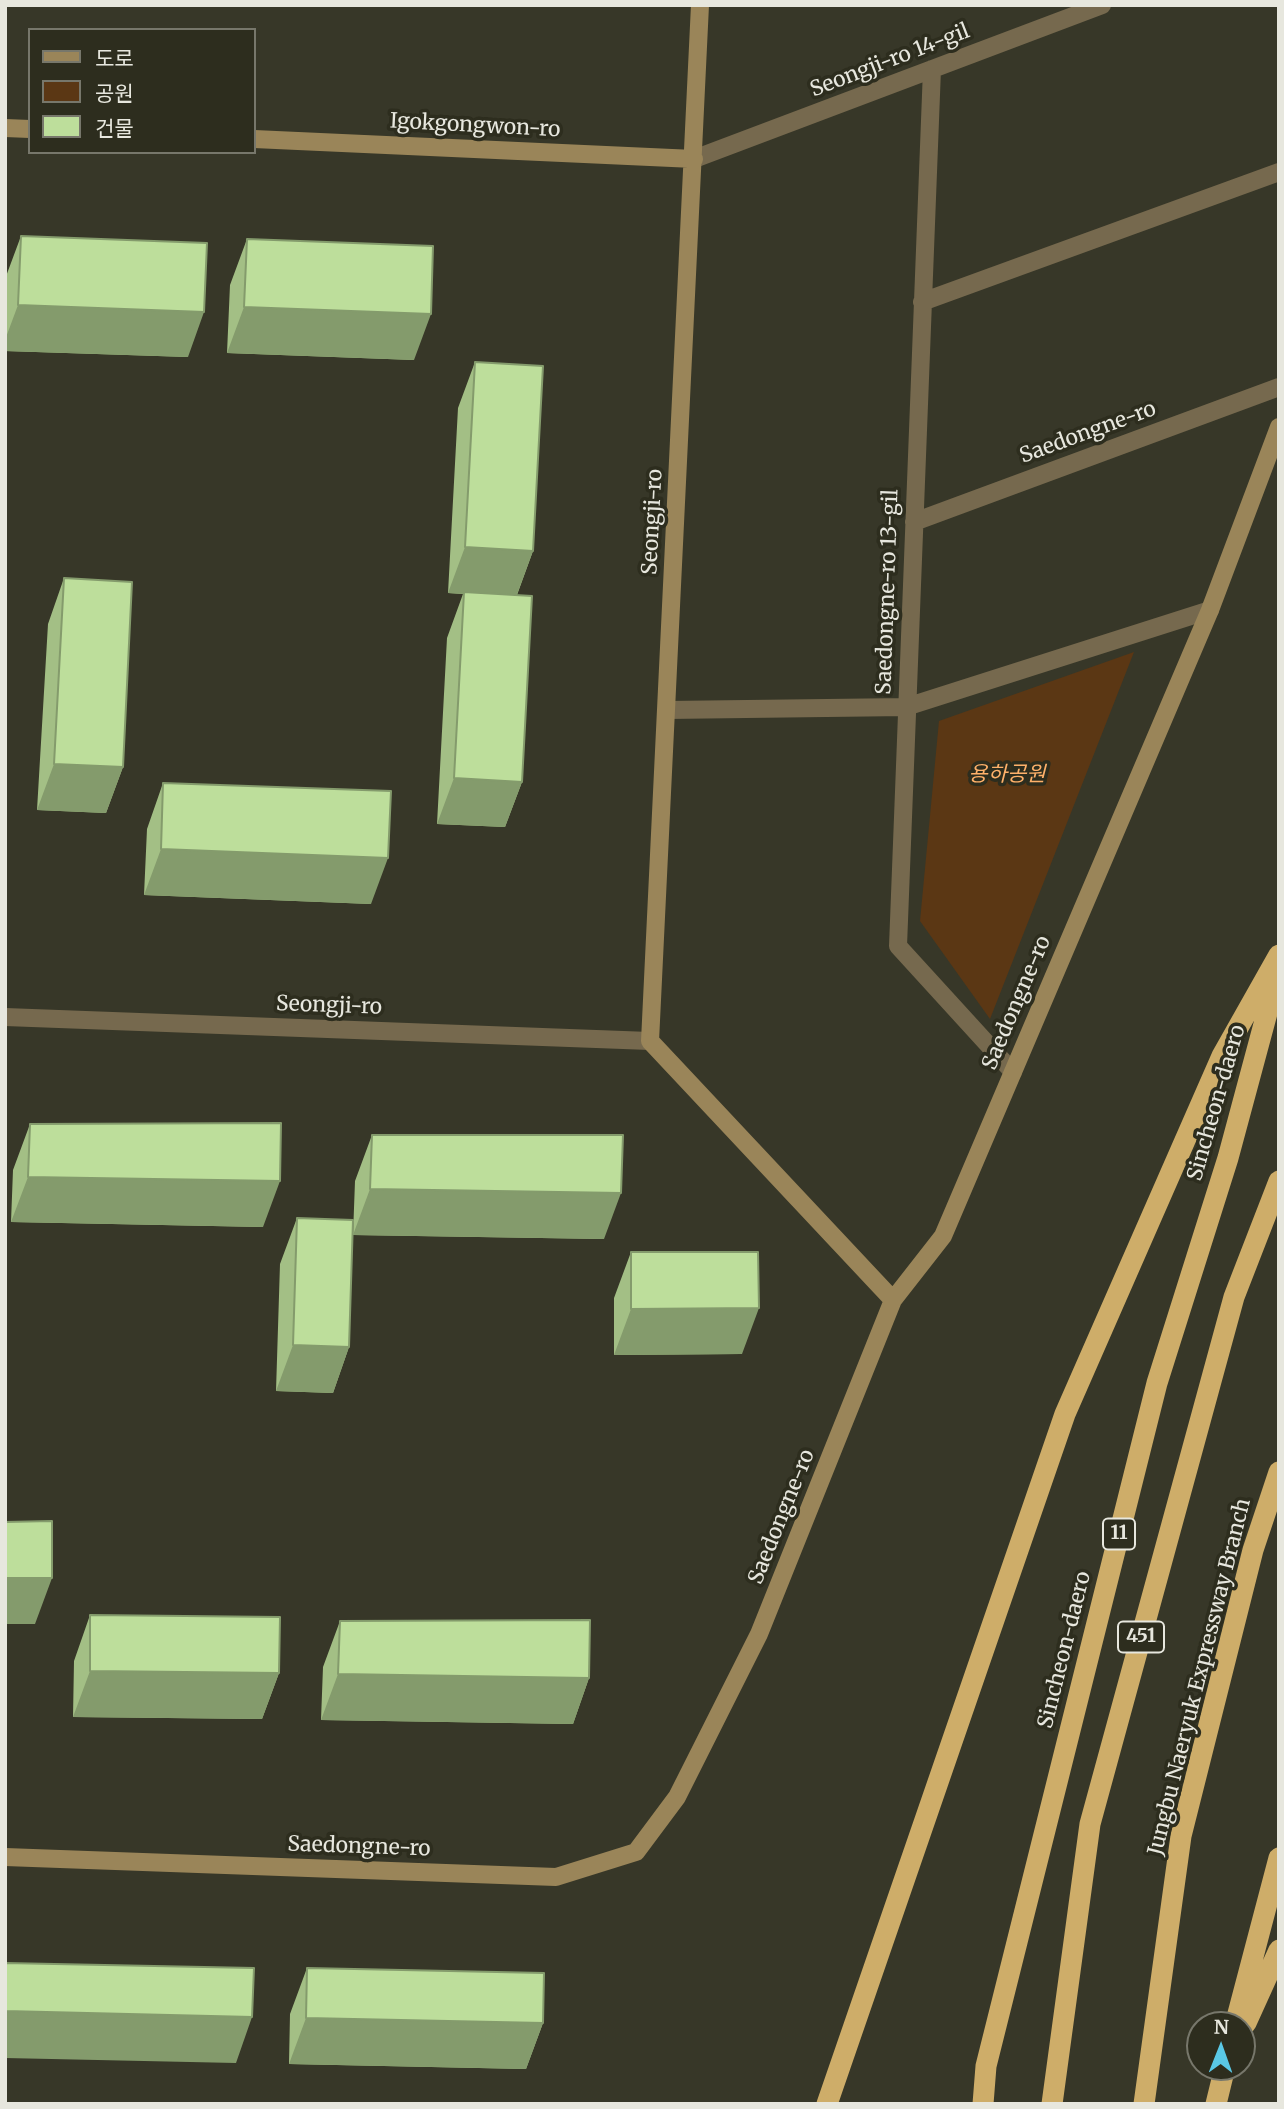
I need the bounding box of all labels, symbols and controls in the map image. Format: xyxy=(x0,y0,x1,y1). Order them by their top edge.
street label: Seongji-ro 14-gil xyxy=(807,19,973,103)
legend xyxy=(28,28,256,154)
text: 도로 xyxy=(95,45,134,72)
text: 공원 xyxy=(95,80,134,107)
street label: Igokgongwon-ro xyxy=(389,109,561,143)
text: 건물 xyxy=(95,115,134,142)
street label: Saedongne-ro xyxy=(1016,397,1160,469)
street label: Seongji-ro xyxy=(638,468,668,576)
street label: Saedongne-ro 13-gil xyxy=(872,489,904,695)
park label: 용하공원 xyxy=(968,762,1046,788)
street label: Saedongne-ro xyxy=(977,932,1057,1074)
street label: Seongji-ro xyxy=(276,992,382,1020)
street label: Sincheon-daero xyxy=(1183,1022,1251,1184)
street label: Saedongne-ro xyxy=(743,1446,821,1588)
street label: Jungbu Naeryuk Expressway Branch xyxy=(1143,1496,1257,1858)
road number: 11 xyxy=(1103,1518,1135,1550)
street label: Sincheon-daero xyxy=(1033,1569,1097,1731)
road number: 451 xyxy=(1118,1622,1164,1652)
street label: Saedongne-ro xyxy=(287,1832,431,1862)
north arrow xyxy=(1186,2011,1256,2081)
text: N xyxy=(1214,2015,1229,2039)

